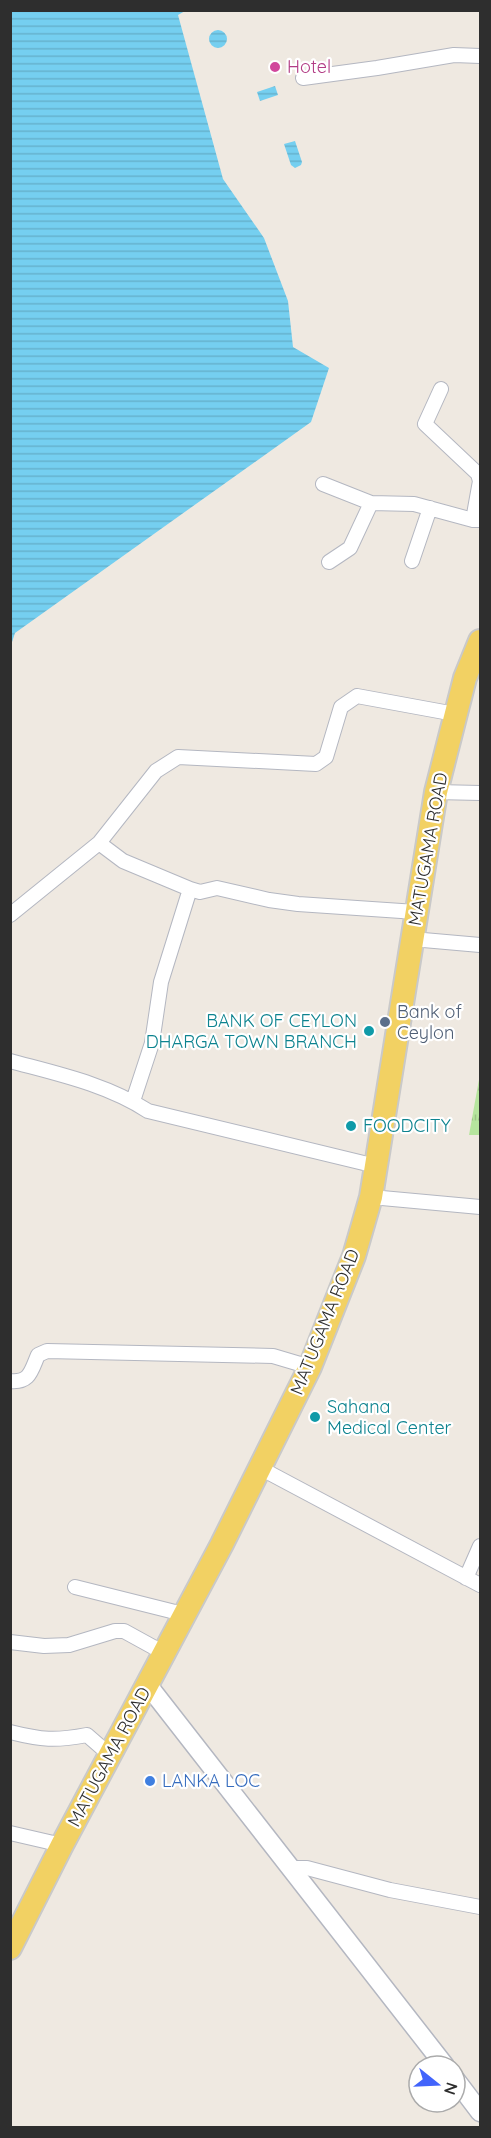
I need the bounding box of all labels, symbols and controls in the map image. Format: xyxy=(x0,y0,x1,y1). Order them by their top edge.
place label: Hotel xyxy=(287,55,331,78)
marker: Hotel xyxy=(268,60,282,74)
street label: MATUGAMA ROAD xyxy=(403,770,452,927)
place label: Bank of Ceylon xyxy=(397,1000,462,1044)
place label: BANK OF CEYLON DHARGA TOWN BRANCH xyxy=(146,1009,357,1053)
marker: Bank of Ceylon xyxy=(378,1015,392,1029)
marker: BANK OF CEYLON DHARGA TOWN BRANCH xyxy=(362,1024,376,1038)
place label: FOODCITY xyxy=(363,1114,451,1137)
marker: FOODCITY xyxy=(344,1119,358,1133)
street label: MATUGAMA ROAD xyxy=(285,1246,364,1398)
place label: Sahana Medical Center xyxy=(327,1395,452,1439)
marker: Sahana Medical Center xyxy=(308,1410,322,1424)
street label: MATUGAMA ROAD xyxy=(62,1683,155,1831)
place label: LANKA LOC xyxy=(162,1769,260,1792)
marker: LANKA LOC xyxy=(143,1774,157,1788)
north arrow xyxy=(407,2054,467,2114)
text: N xyxy=(440,2080,463,2097)

